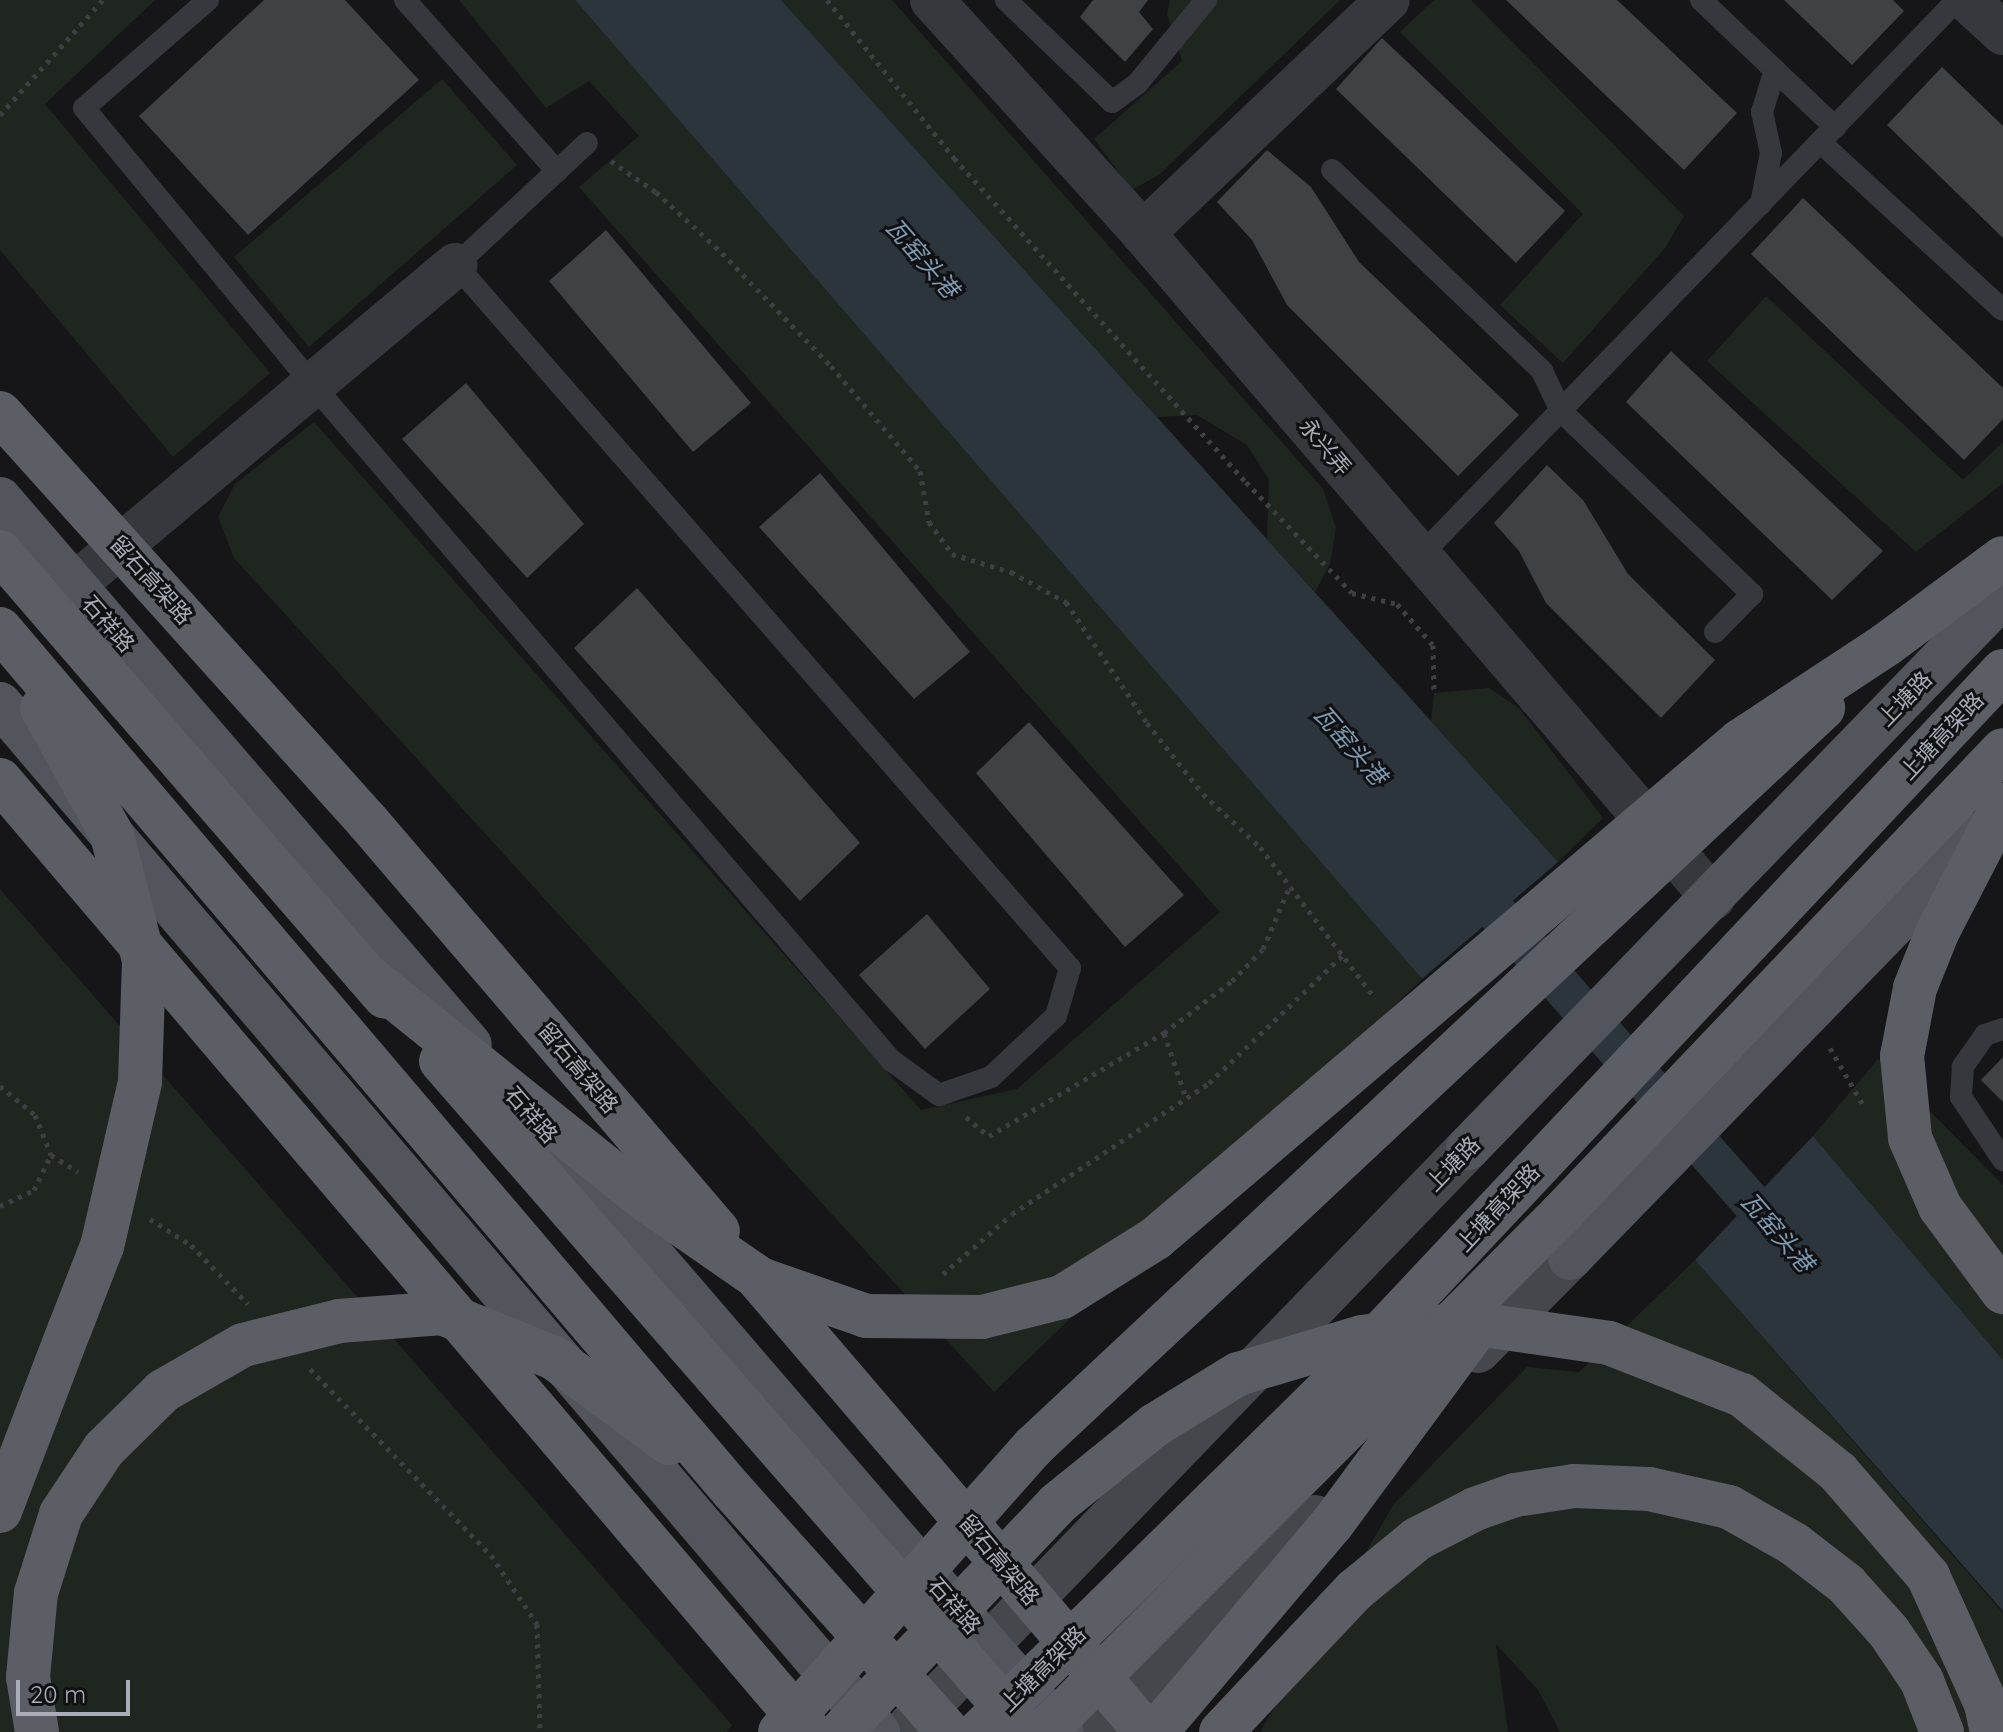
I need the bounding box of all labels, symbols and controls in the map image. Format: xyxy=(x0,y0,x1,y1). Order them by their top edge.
water label: 瓦窑头港 xyxy=(880,212,964,304)
street label: 永兴弄 xyxy=(1294,413,1356,481)
street label: 留石高架路 xyxy=(104,530,198,630)
street label: 石祥路 xyxy=(76,590,140,658)
street label: 上塘路 xyxy=(1873,666,1937,732)
street label: 上塘高架路 xyxy=(1895,687,1989,785)
water label: 瓦窑头港 xyxy=(1308,699,1392,791)
street label: 留石高架路 xyxy=(533,1017,623,1119)
street label: 石祥路 xyxy=(499,1081,563,1149)
street label: 上塘路 xyxy=(1421,1131,1485,1197)
street label: 上塘高架路 xyxy=(1451,1159,1545,1257)
water label: 瓦窑头港 xyxy=(1735,1186,1819,1278)
street label: 留石高架路 xyxy=(954,1509,1044,1611)
street label: 石祥路 xyxy=(922,1572,986,1640)
street label: 上塘高架路 xyxy=(995,1621,1091,1717)
scale bar xyxy=(20,1664,134,1714)
text: 20 m xyxy=(30,1679,86,1709)

